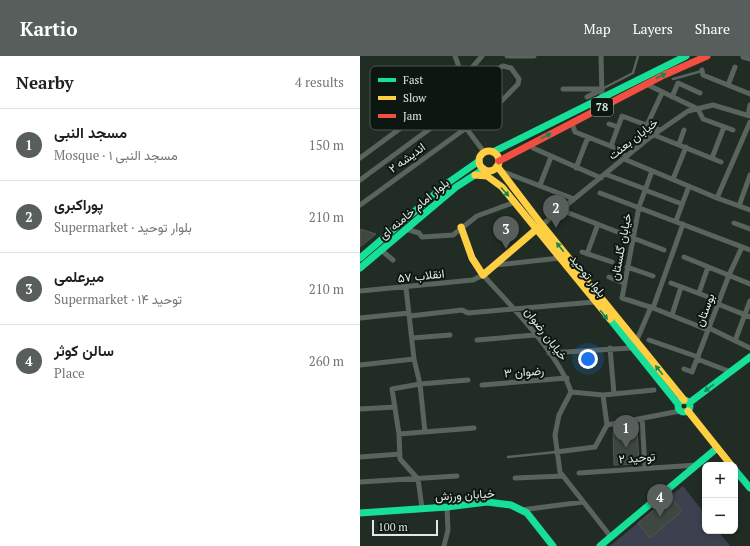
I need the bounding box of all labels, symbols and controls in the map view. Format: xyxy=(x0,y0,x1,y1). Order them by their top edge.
text: Kartio xyxy=(20,16,77,41)
text: Map xyxy=(584,19,611,38)
text: Layers xyxy=(633,19,673,38)
text: Share xyxy=(695,19,730,38)
legend xyxy=(370,66,502,130)
text: Nearby xyxy=(16,71,74,94)
text: 4 results xyxy=(295,73,344,91)
text: Fast xyxy=(403,73,423,87)
one-way arrow xyxy=(655,73,667,80)
text: Slow xyxy=(403,91,427,105)
road number: 78 xyxy=(591,98,613,116)
text: Jam xyxy=(403,109,422,123)
street label: خیابان بعثت xyxy=(605,115,661,163)
text: مسجد النبی xyxy=(54,122,127,142)
one-way arrow xyxy=(540,133,551,140)
text: 1 xyxy=(25,136,33,154)
text: 150 m xyxy=(309,136,344,154)
street label: اندیشه ۲ xyxy=(385,139,428,176)
text: Mosque · مسجد النبی ۱ xyxy=(54,146,178,164)
street label: بلوار امام خامنه ای xyxy=(376,175,452,243)
one-way arrow xyxy=(500,187,510,197)
text: پوراکبری xyxy=(54,194,103,214)
pin: 2 xyxy=(543,195,569,228)
text: 2 xyxy=(25,208,33,226)
text: 210 m xyxy=(309,208,344,226)
street label: خیابان گلستان xyxy=(607,212,634,282)
pin: 3 xyxy=(493,216,519,249)
text: Supermarket · بلوار توحید xyxy=(54,218,192,236)
one-way arrow xyxy=(555,241,564,252)
street label: بلوار توحید xyxy=(566,251,610,301)
text: میرعلمی xyxy=(54,266,104,286)
street label: انقلاب ۵۷ xyxy=(397,266,445,285)
text: 3 xyxy=(25,280,33,298)
text: 210 m xyxy=(309,280,344,298)
text: Supermarket · توحید ۱۴ xyxy=(54,290,182,308)
street label: بوستان xyxy=(691,291,719,329)
street label: خیابان رضوان xyxy=(521,304,571,364)
one-way arrow xyxy=(600,309,609,320)
text: سالن کوثر xyxy=(54,340,114,360)
your location xyxy=(578,349,598,369)
text: 4 xyxy=(25,352,33,370)
text: 260 m xyxy=(309,352,344,370)
street label: رضوان ۳ xyxy=(503,363,545,381)
text: Place xyxy=(54,364,85,382)
one-way arrow xyxy=(654,364,663,375)
one-way arrow xyxy=(703,384,714,392)
pin: 1 xyxy=(613,415,639,448)
street label: توحید ۲ xyxy=(618,448,656,468)
map controls xyxy=(702,462,738,534)
button: + xyxy=(702,462,738,498)
pin: 4 xyxy=(647,484,673,517)
street label: خیابان ورزش xyxy=(435,485,495,505)
button: − xyxy=(702,498,738,534)
scale bar xyxy=(372,518,438,537)
text: 100 m xyxy=(378,520,408,534)

